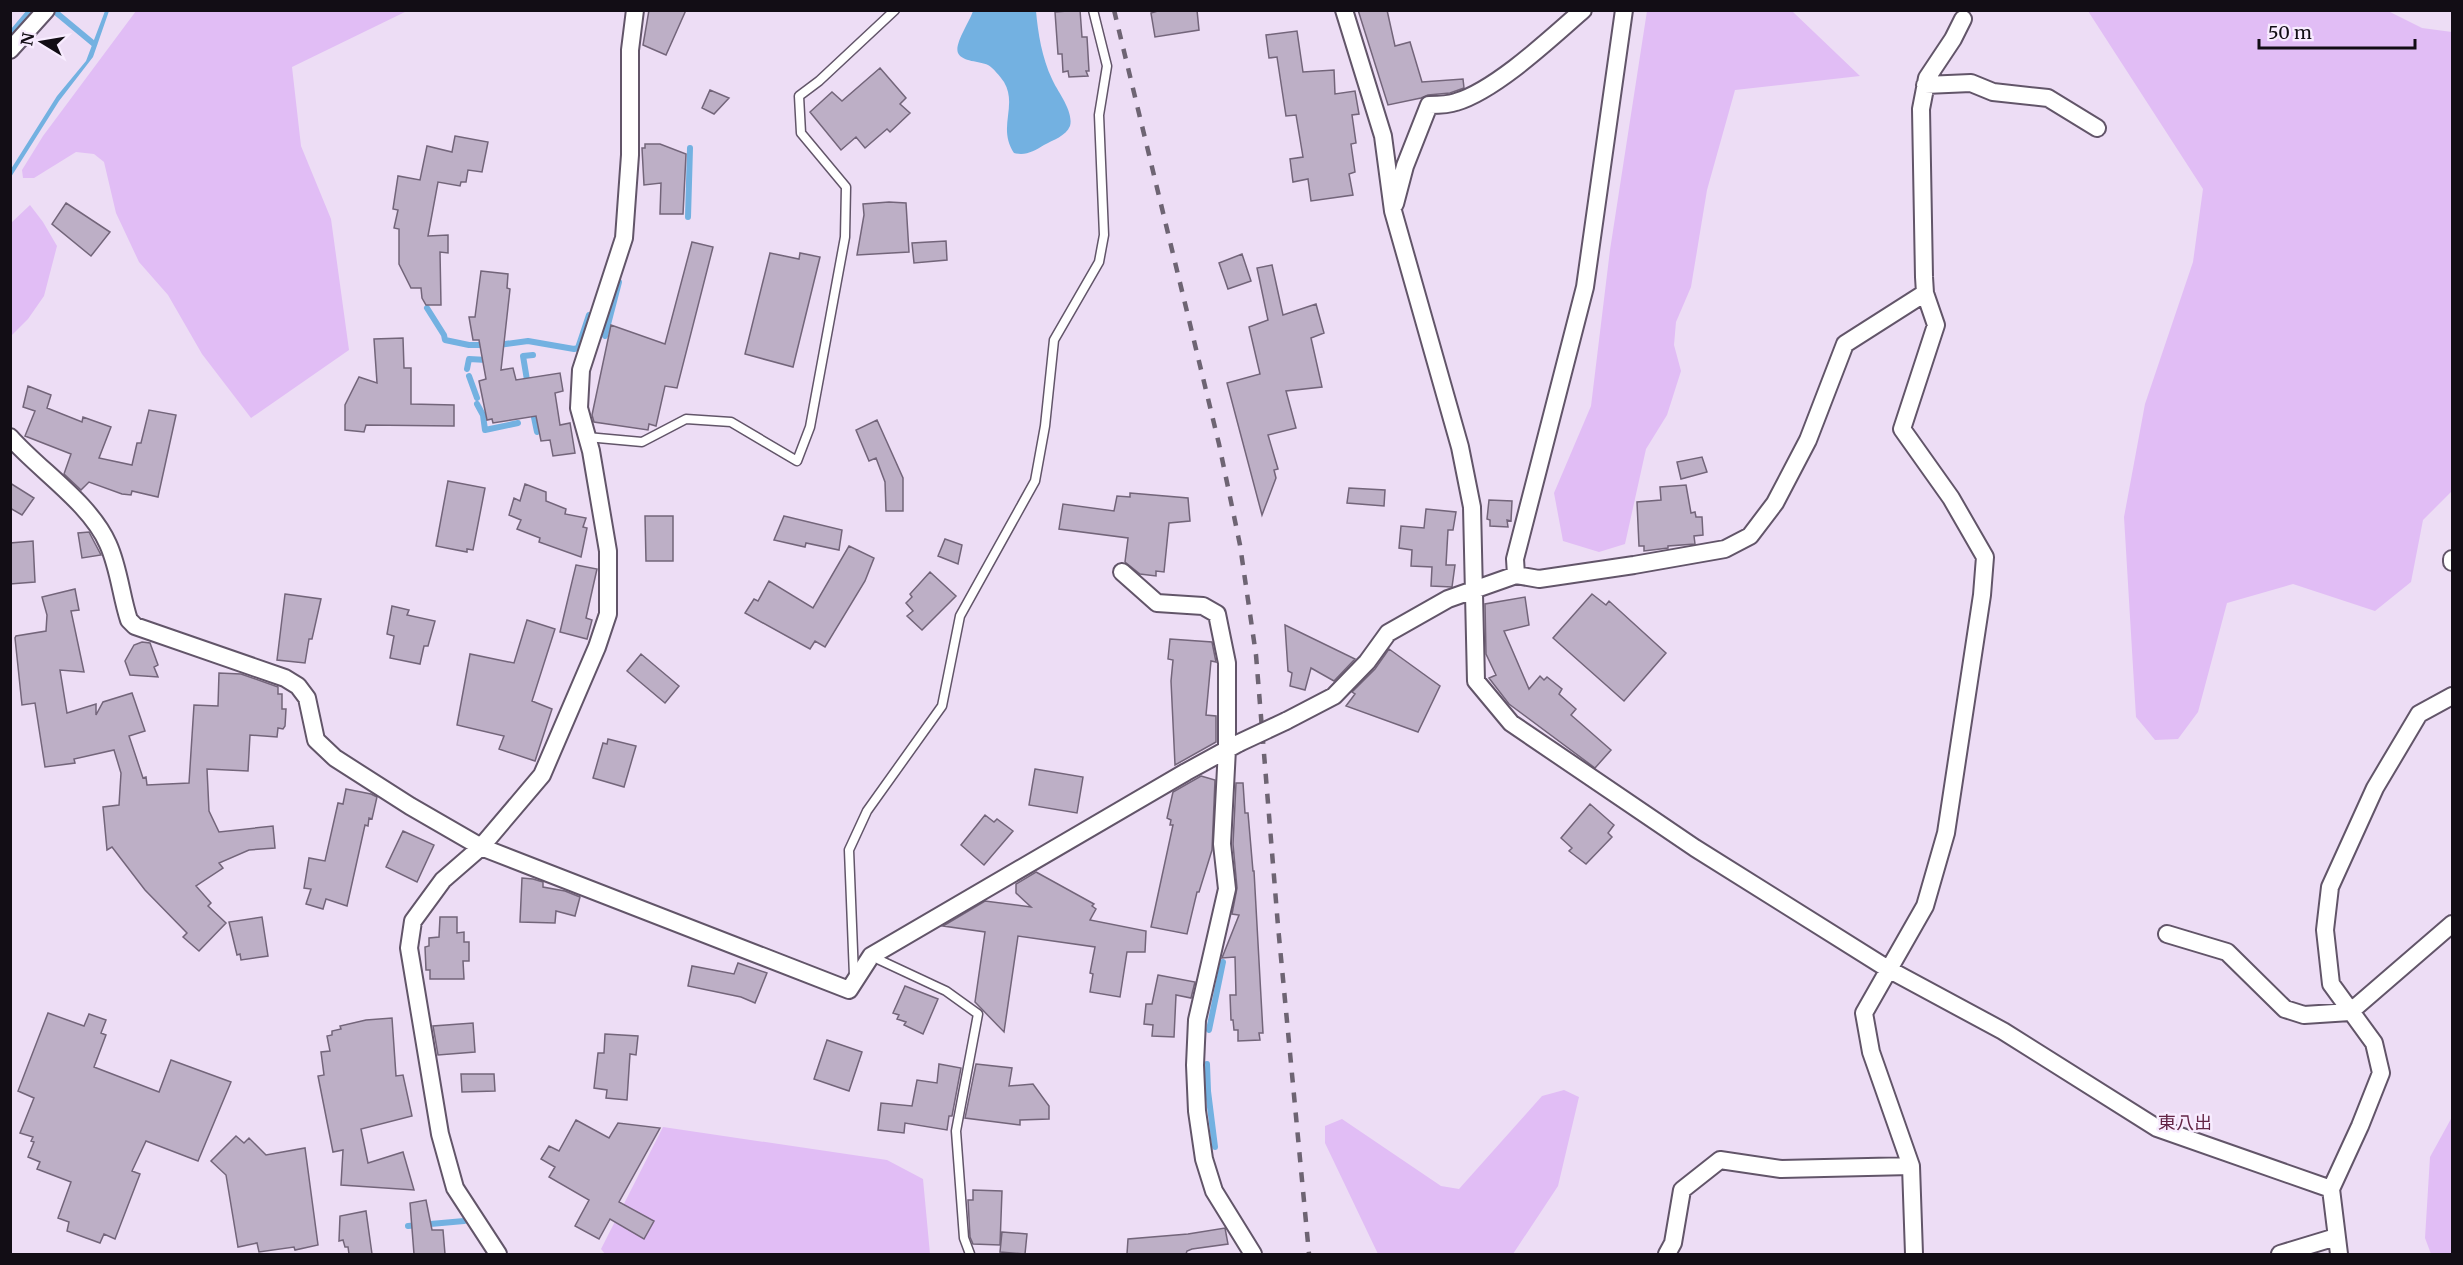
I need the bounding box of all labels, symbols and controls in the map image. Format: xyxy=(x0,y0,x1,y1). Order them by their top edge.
north arrow xyxy=(12,12,72,72)
scale bar xyxy=(2259,12,2415,50)
text: 50 m xyxy=(2268,21,2312,44)
text: N xyxy=(16,31,38,47)
district label: 東八出 xyxy=(2158,1111,2212,1134)

